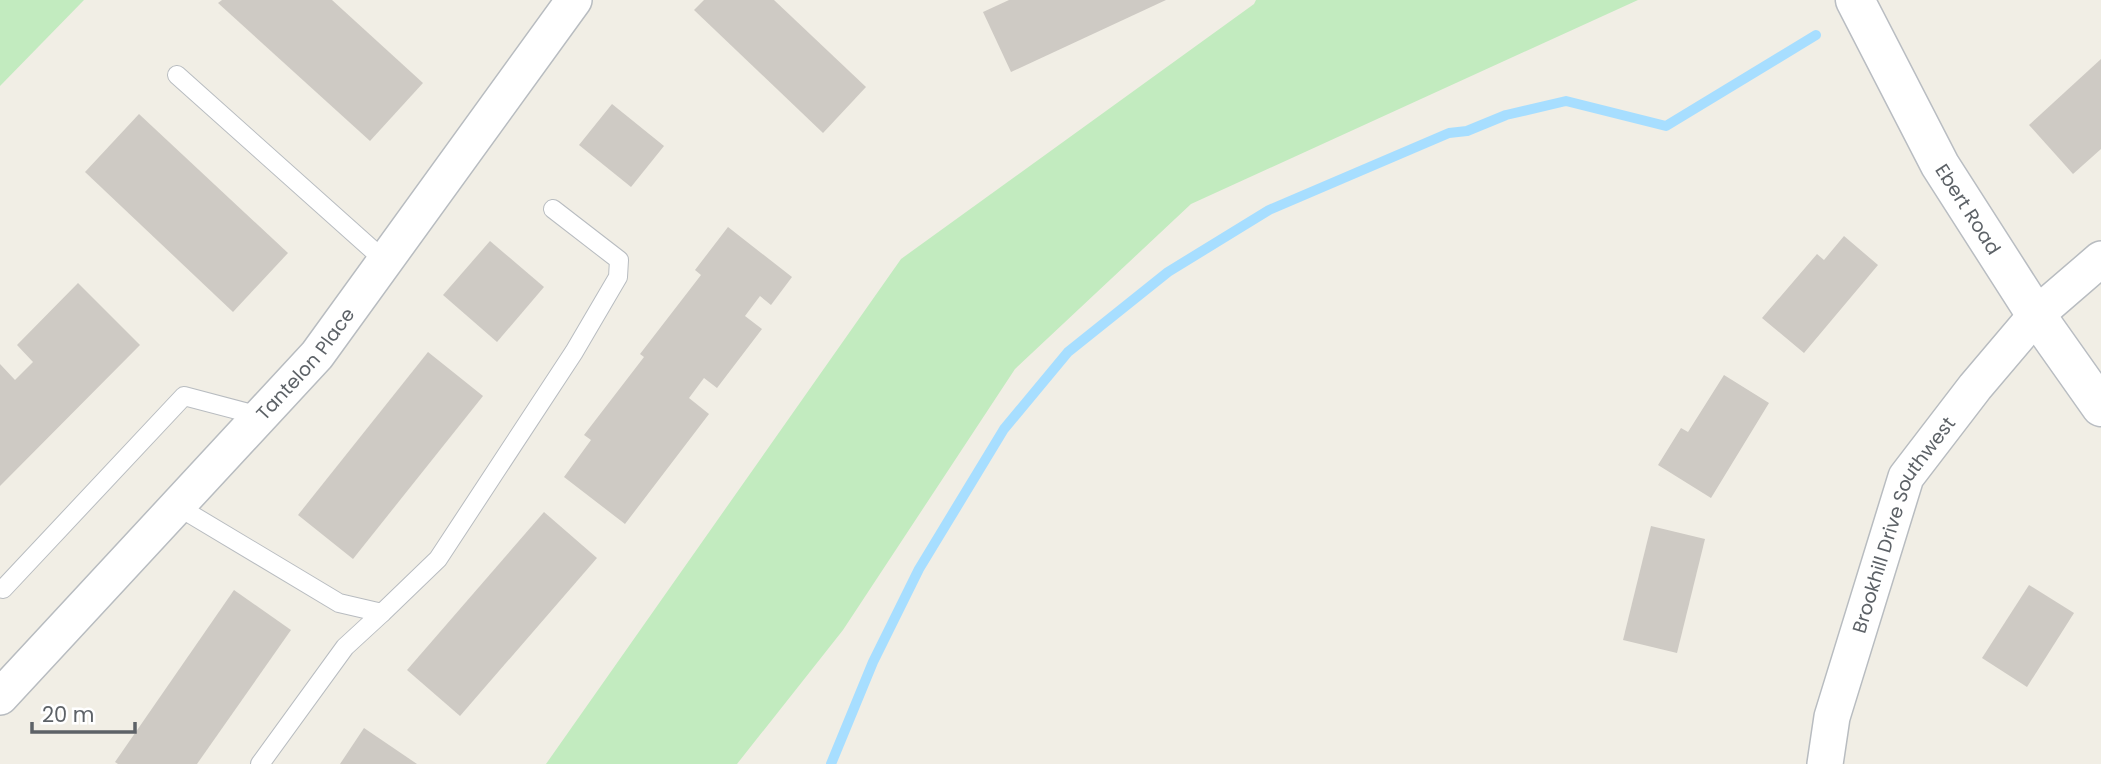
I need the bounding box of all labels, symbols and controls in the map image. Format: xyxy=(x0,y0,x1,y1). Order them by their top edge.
street label: Ebert Road xyxy=(1929,159,2007,260)
street label: Tantelon Place xyxy=(250,302,361,426)
street label: Brookhill Drive Southwest xyxy=(1846,411,1962,636)
scale bar xyxy=(32,690,135,734)
text: 20 m xyxy=(42,700,95,729)

